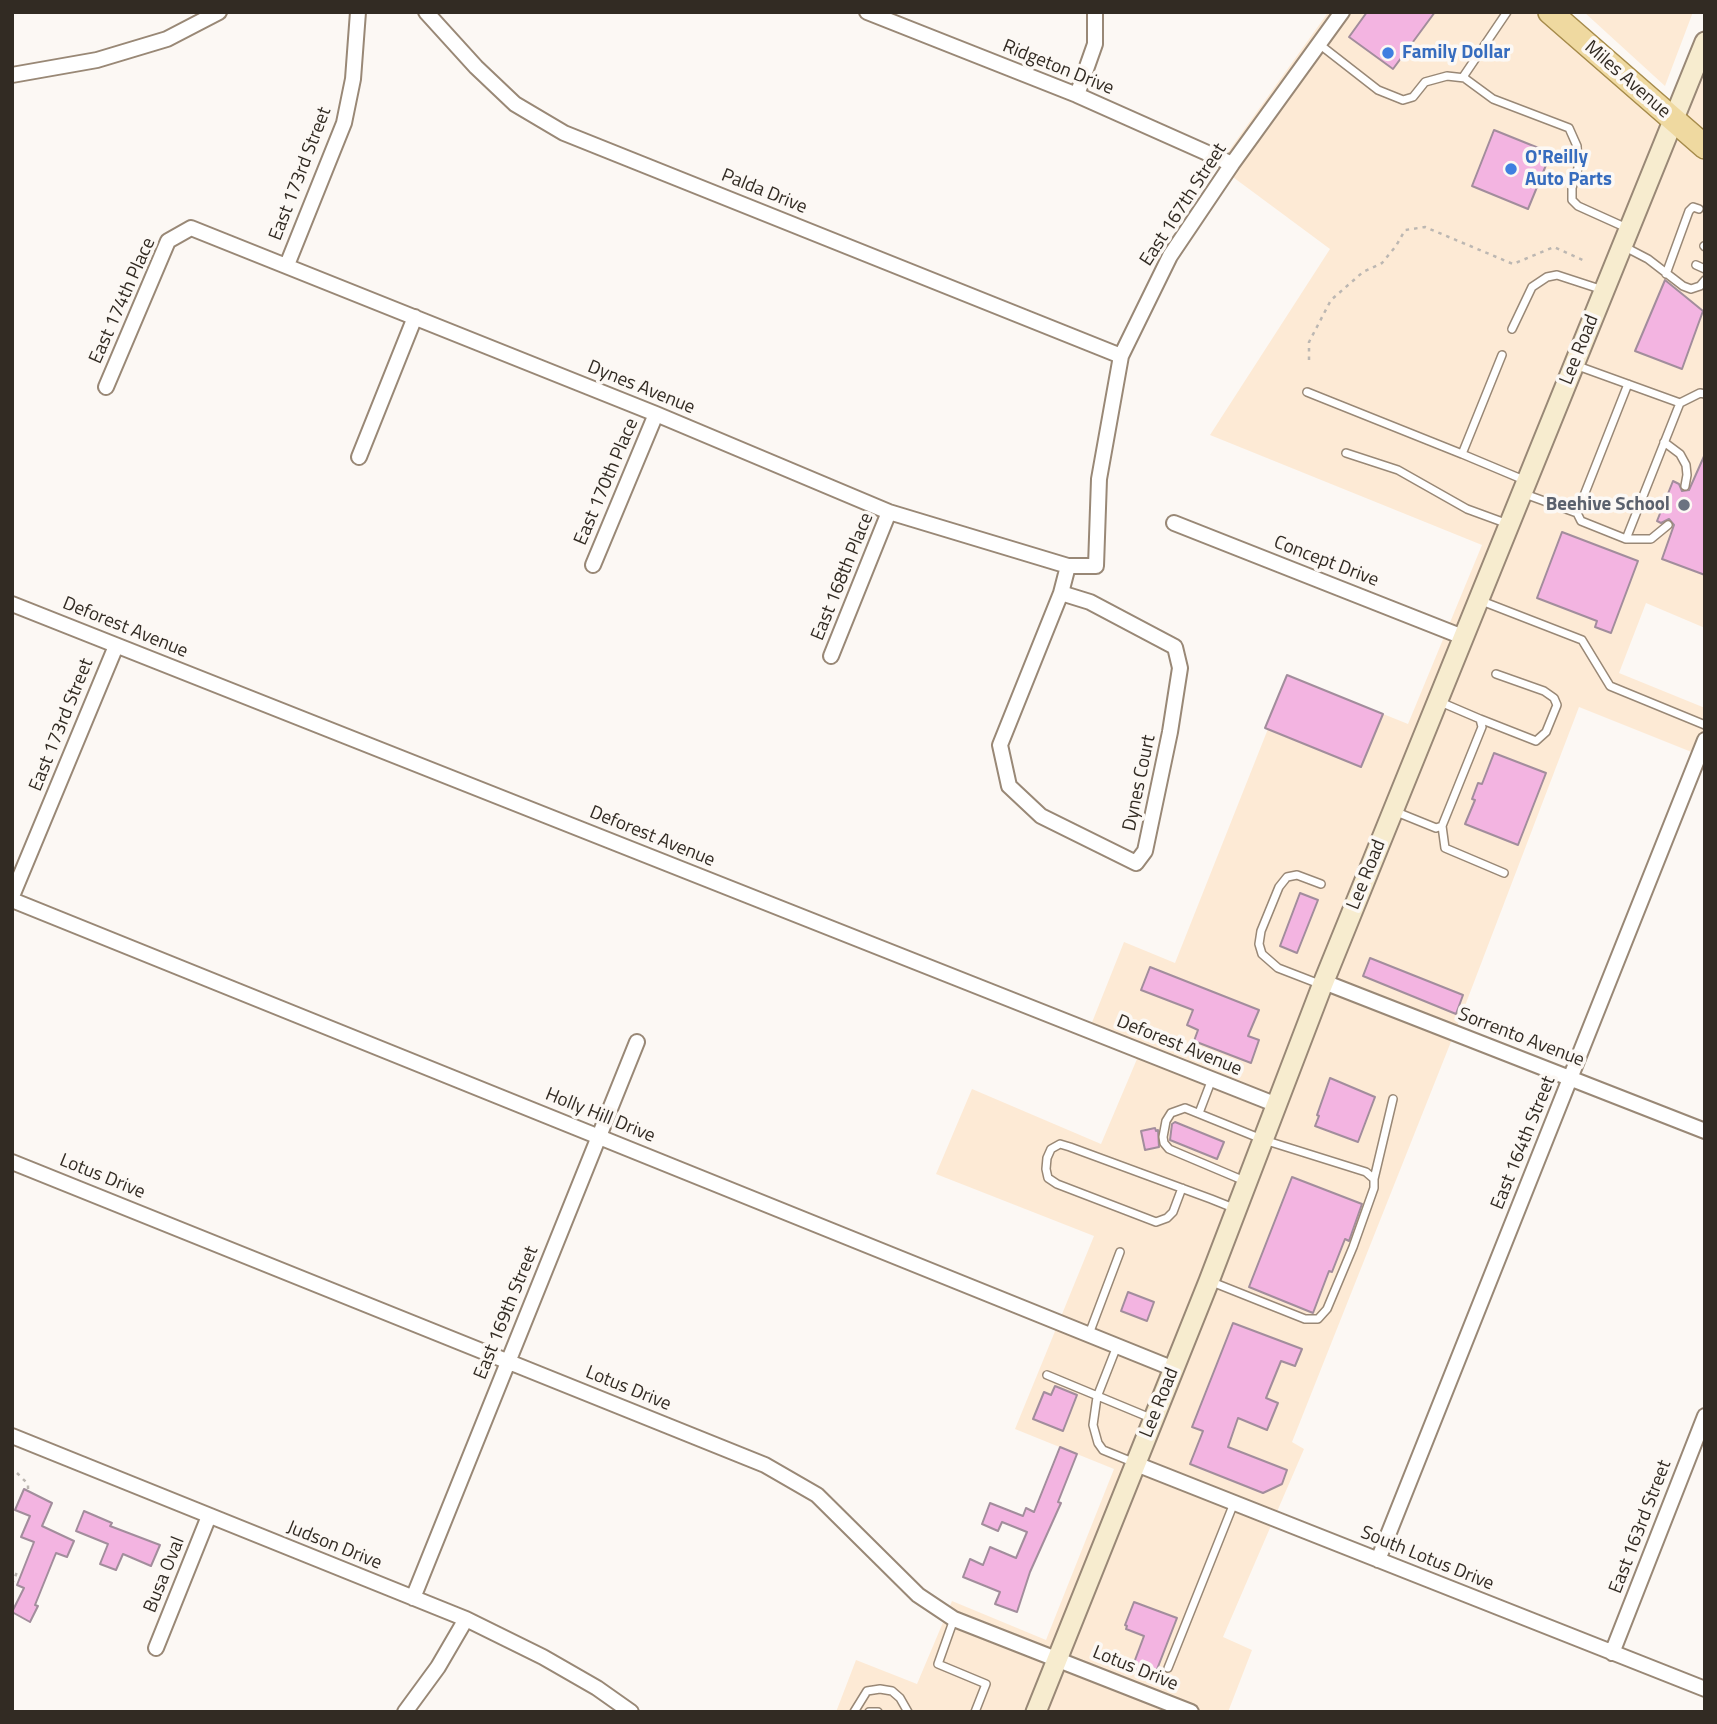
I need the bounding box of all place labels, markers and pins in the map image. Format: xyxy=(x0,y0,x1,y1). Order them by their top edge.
place label: Family Dollar xyxy=(1402,42,1510,64)
marker: Family Dollar xyxy=(1380,45,1396,61)
place label: O'Reilly Auto Parts xyxy=(1525,147,1612,191)
marker: O'Reilly Auto Parts xyxy=(1503,161,1519,177)
place label: Beehive School xyxy=(1546,494,1670,516)
marker: Beehive School xyxy=(1676,497,1692,513)

